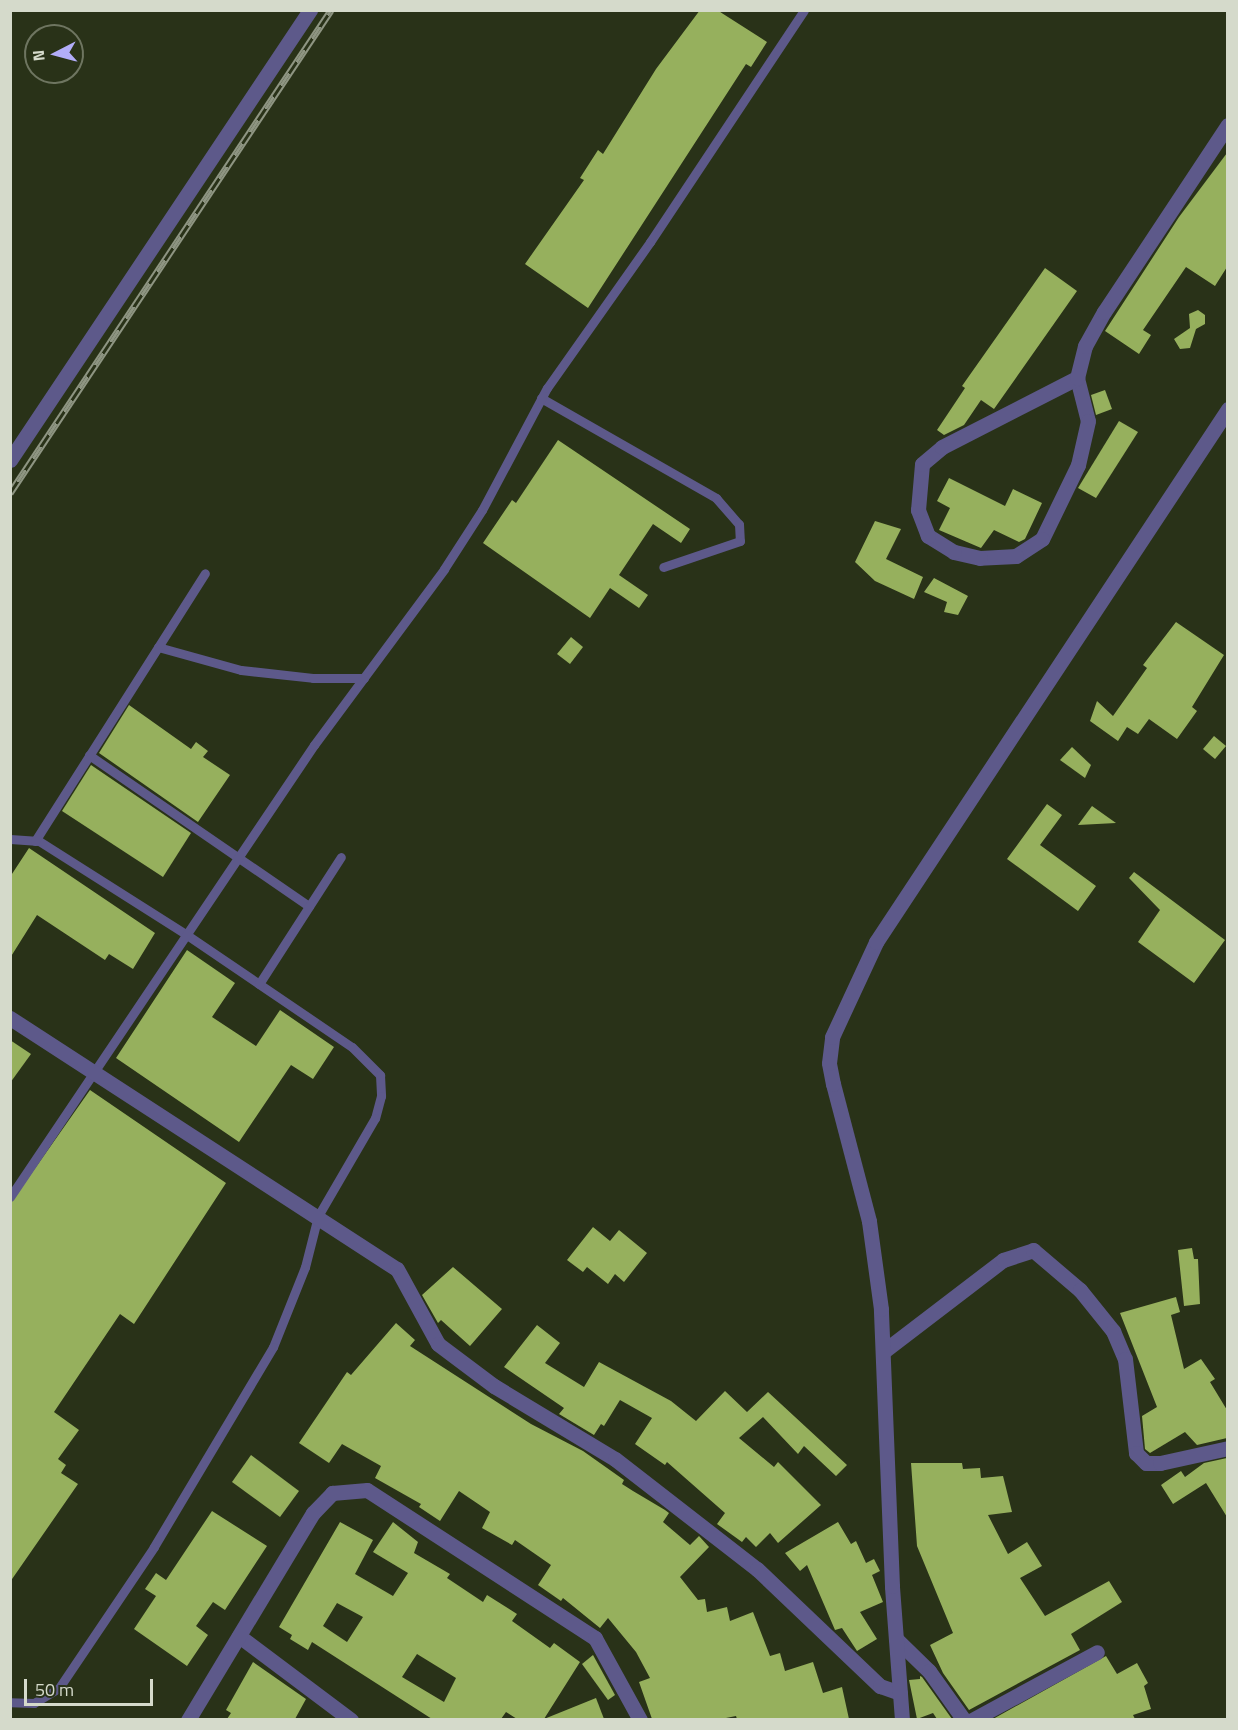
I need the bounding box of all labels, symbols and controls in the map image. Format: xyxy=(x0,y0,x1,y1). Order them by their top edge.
north arrow xyxy=(24,24,84,84)
text: N xyxy=(26,49,51,62)
scale bar xyxy=(27,1667,156,1705)
text: 50 m xyxy=(35,1676,74,1703)

